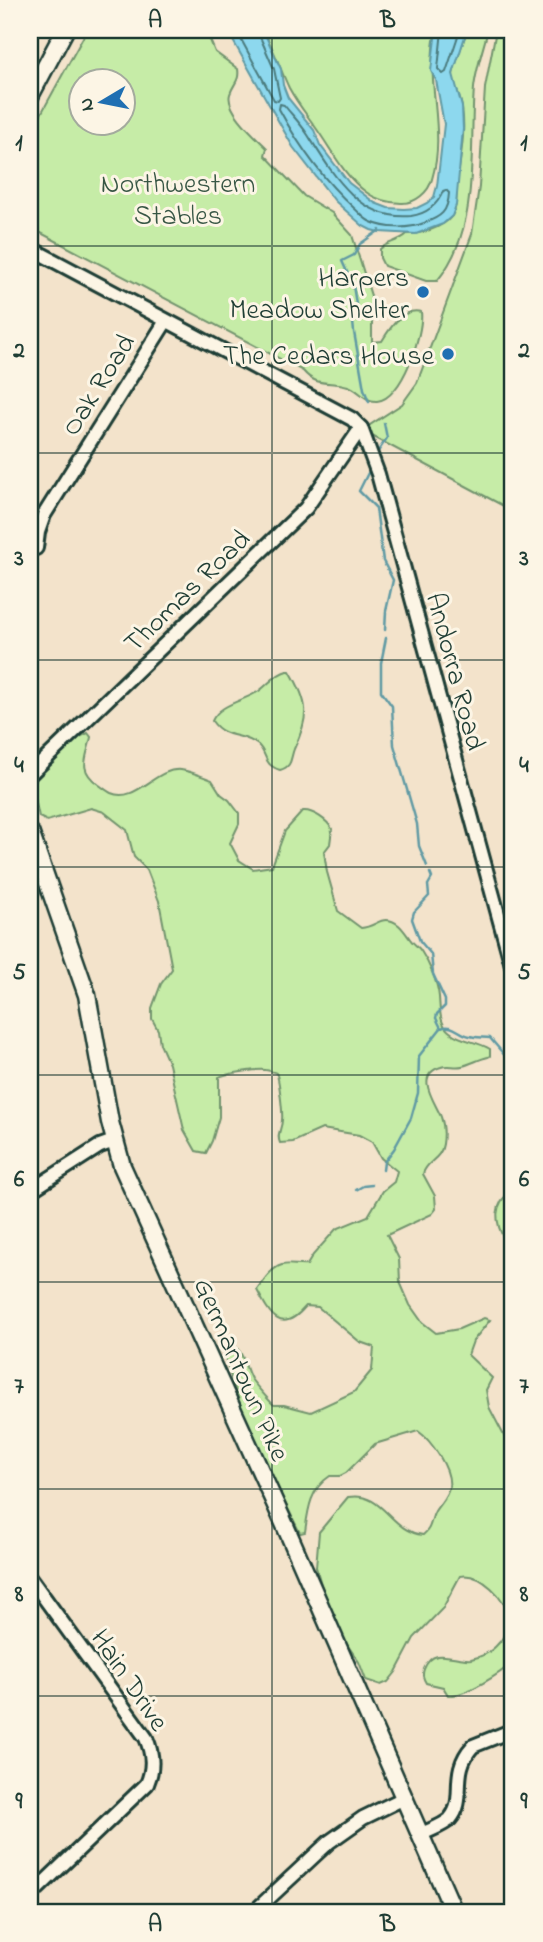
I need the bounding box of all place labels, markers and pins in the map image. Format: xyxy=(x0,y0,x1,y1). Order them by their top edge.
place label: Harpers Meadow Shelter xyxy=(230,259,409,332)
marker: Harpers Meadow Shelter xyxy=(415,284,431,300)
place label: The Cedars House xyxy=(223,337,434,378)
marker: The Cedars House xyxy=(440,346,456,362)

